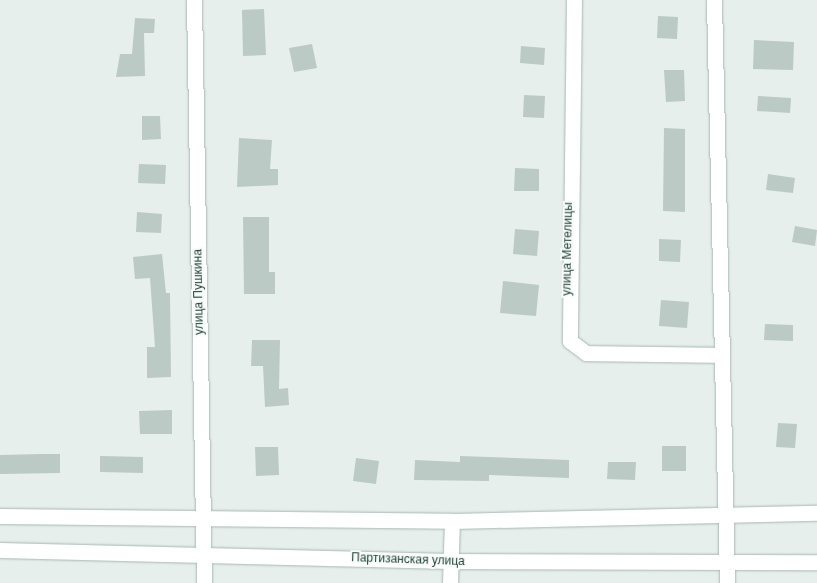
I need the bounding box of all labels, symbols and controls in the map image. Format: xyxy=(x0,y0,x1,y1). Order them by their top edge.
street label: улица Метелицы xyxy=(560,202,576,296)
street label: улица Пушкина xyxy=(191,249,207,335)
street label: Партизанская улица xyxy=(351,551,465,569)

